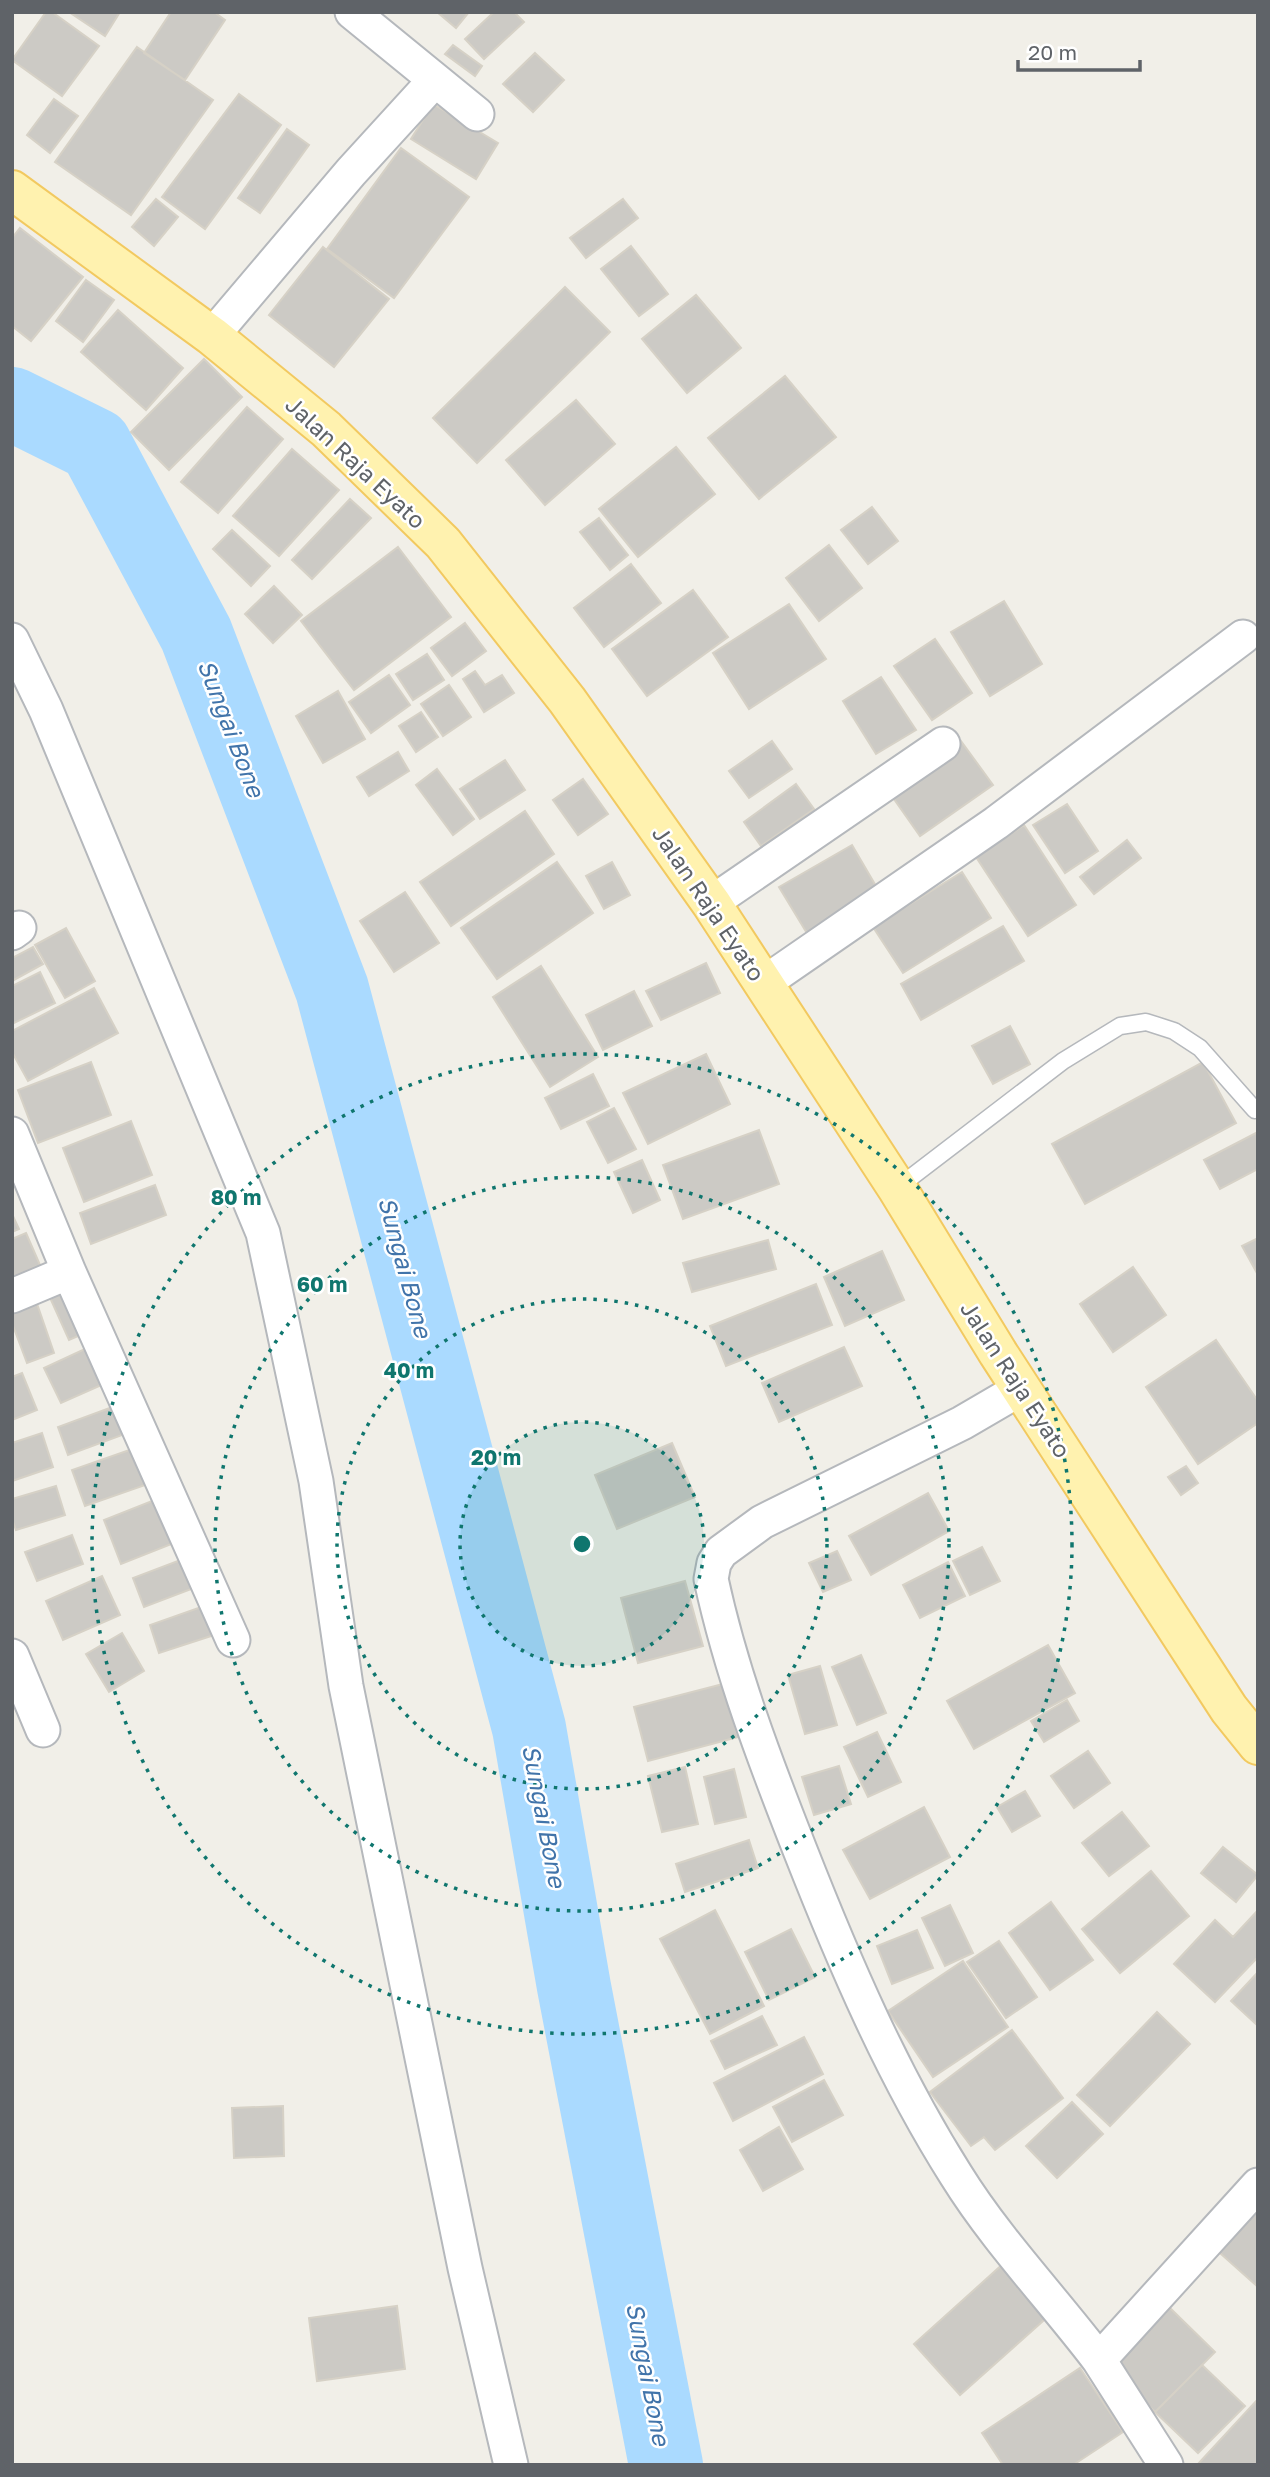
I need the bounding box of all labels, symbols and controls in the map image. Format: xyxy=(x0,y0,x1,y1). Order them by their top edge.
scale bar xyxy=(1018,28,1140,72)
text: 20 m xyxy=(1028,39,1077,65)
street label: Jalan Raja Eyato xyxy=(280,390,432,534)
water label: Sungai Bone xyxy=(192,655,272,803)
street label: Jalan Raja Eyato xyxy=(647,820,771,986)
text: 80 m xyxy=(211,1184,261,1210)
water label: Sungai Bone xyxy=(372,1193,439,1343)
text: 60 m xyxy=(297,1271,347,1297)
street label: Jalan Raja Eyato xyxy=(955,1295,1077,1463)
text: 40 m xyxy=(384,1357,434,1383)
text: 20 m xyxy=(471,1444,521,1470)
centre of rings xyxy=(570,1532,594,1556)
water label: Sungai Bone xyxy=(516,1742,573,1892)
water label: Sungai Bone xyxy=(620,2300,677,2450)

